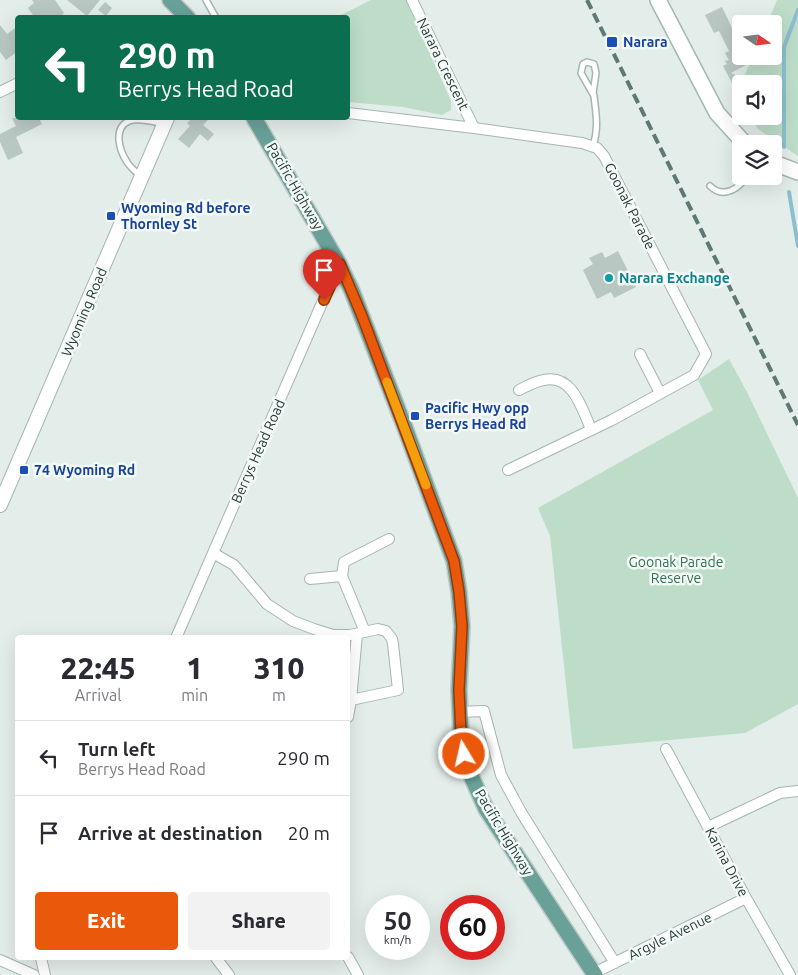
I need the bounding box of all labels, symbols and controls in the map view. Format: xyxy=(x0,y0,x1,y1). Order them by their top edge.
street label: Narara Crescent xyxy=(414,15,472,113)
north arrow xyxy=(732,15,782,65)
map controls xyxy=(732,15,782,185)
place label: Narara xyxy=(623,34,668,50)
icon: left xyxy=(35,35,100,100)
text: 290 m xyxy=(118,35,216,75)
marker: Narara xyxy=(605,35,619,49)
button: sound xyxy=(732,75,782,125)
text: Berrys Head Road xyxy=(118,76,294,101)
button: layers xyxy=(732,135,782,185)
street label: Pacific Highway xyxy=(264,140,326,233)
street label: Goonak Parade xyxy=(601,160,659,252)
place label: Wyoming Rd before Thornley St xyxy=(121,200,251,232)
marker: Wyoming Rd before Thornley St xyxy=(105,210,117,222)
pin xyxy=(303,249,345,300)
icon: arrive xyxy=(310,256,338,284)
street label: Wyoming Road xyxy=(58,265,110,359)
place label: Narara Exchange xyxy=(619,270,730,286)
marker: Narara Exchange xyxy=(603,272,615,284)
street label: Berrys Head Road xyxy=(228,397,288,505)
place label: Pacific Hwy opp Berrys Head Rd xyxy=(425,400,529,432)
marker: Pacific Hwy opp Berrys Head Rd xyxy=(409,410,421,422)
place label: 74 Wyoming Rd xyxy=(34,462,135,478)
marker: 74 Wyoming Rd xyxy=(18,464,30,476)
park label: Goonak Parade Reserve xyxy=(629,554,723,586)
text: 22:45 xyxy=(61,651,136,685)
text: 1 xyxy=(186,651,203,685)
text: 310 xyxy=(254,651,304,685)
text: Arrival xyxy=(75,686,121,704)
text: min xyxy=(181,686,208,704)
text: m xyxy=(272,686,286,704)
position arrow xyxy=(437,727,489,779)
text: Turn left xyxy=(78,738,156,760)
icon: left xyxy=(35,744,63,772)
text: 290 m xyxy=(277,747,330,769)
text: Berrys Head Road xyxy=(78,760,206,778)
street label: Pacific Highway xyxy=(472,786,536,878)
icon: arrive xyxy=(35,819,63,847)
text: Arrive at destination xyxy=(78,822,263,844)
text: 20 m xyxy=(288,822,330,844)
street label: Karina Drive xyxy=(702,825,752,899)
button: Exit xyxy=(35,892,178,950)
button: Share xyxy=(188,892,330,950)
speed limit sign: 60 xyxy=(440,895,505,960)
text: 50 xyxy=(383,907,412,935)
street label: Argyle Avenue xyxy=(626,909,714,963)
text: km/h xyxy=(384,933,411,946)

